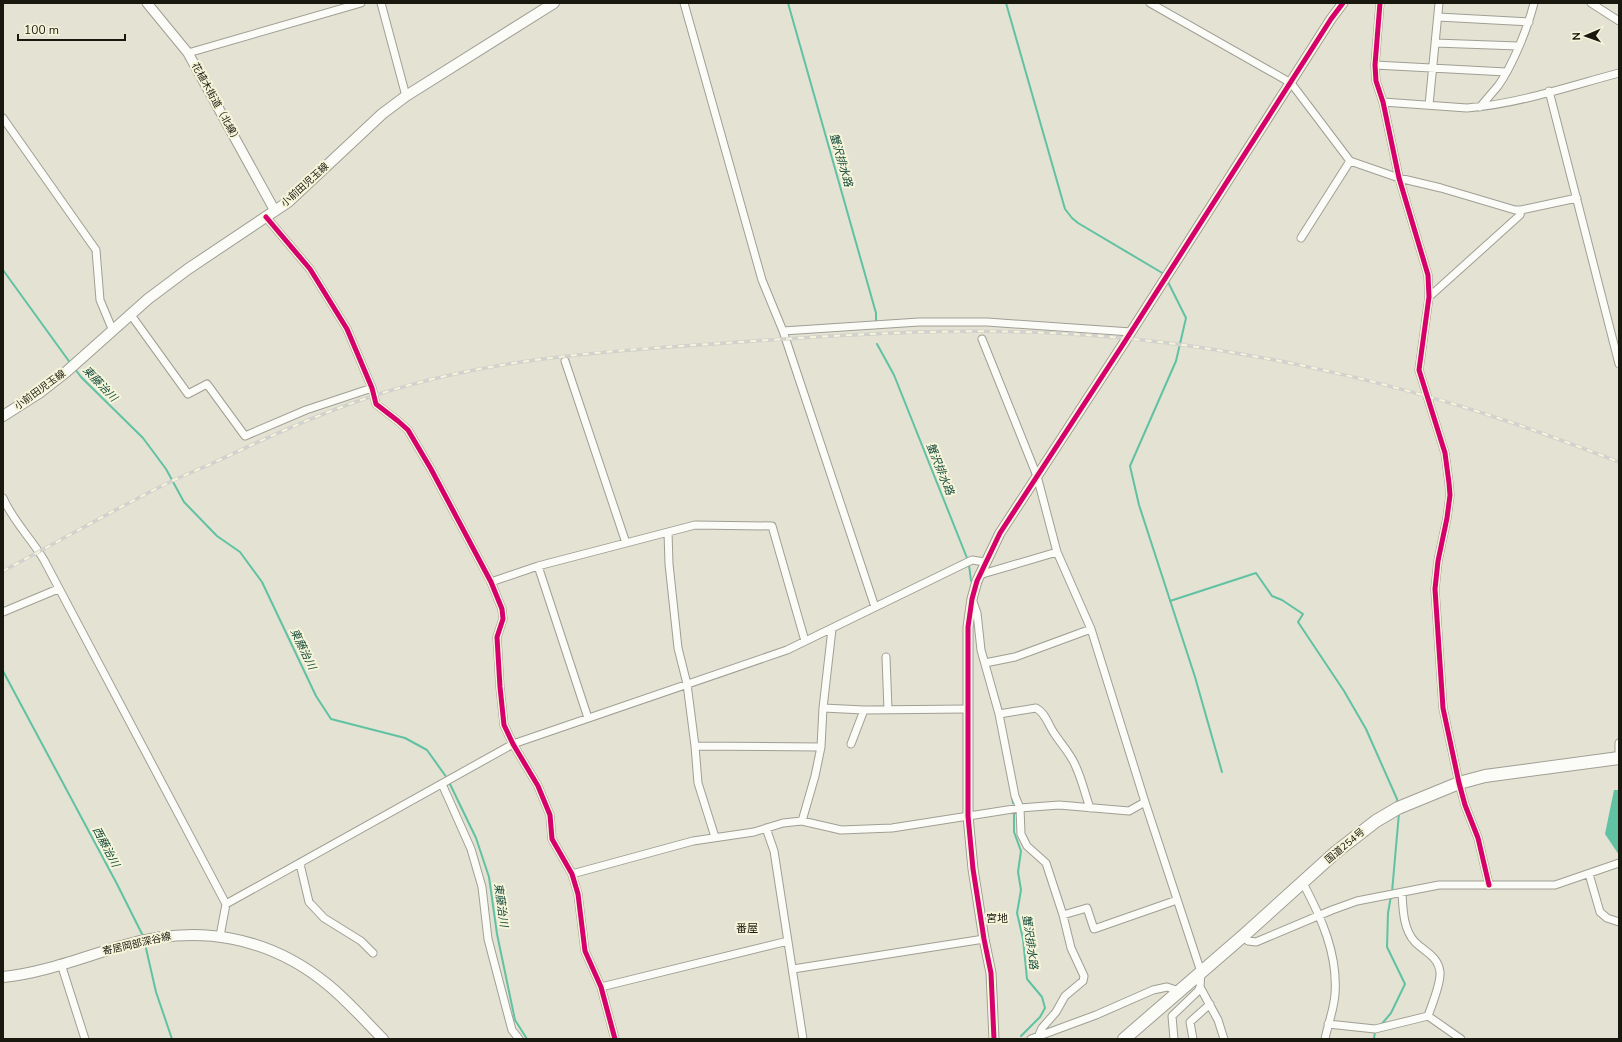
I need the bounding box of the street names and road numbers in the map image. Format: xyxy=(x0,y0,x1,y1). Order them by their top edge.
street label: 花植木街道（北線） xyxy=(188,60,244,146)
street label: 小前田児玉線 xyxy=(278,160,332,210)
street label: 小前田児玉線 xyxy=(12,367,68,413)
street label: 国道254号 xyxy=(1322,825,1368,867)
street label: 寄居岡部深谷線 xyxy=(101,929,173,959)

